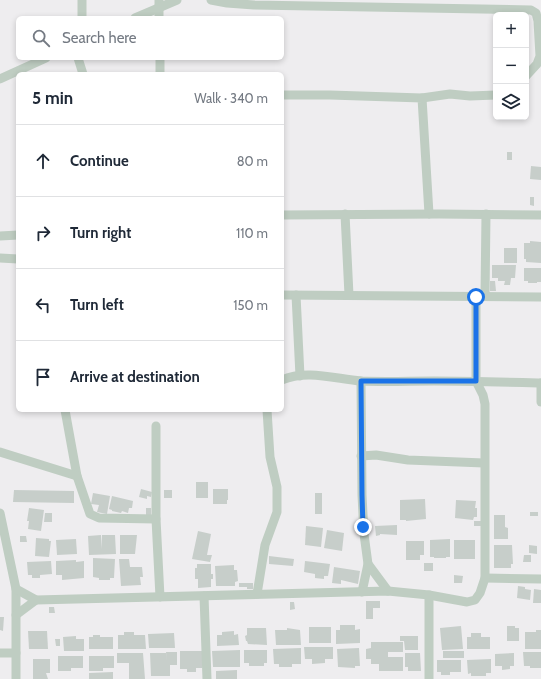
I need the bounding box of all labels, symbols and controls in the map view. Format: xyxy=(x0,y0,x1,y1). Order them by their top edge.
map controls xyxy=(493,12,529,120)
button: + xyxy=(493,12,529,48)
search box xyxy=(16,16,284,60)
icon: search xyxy=(30,27,52,49)
text: Search here xyxy=(62,29,137,47)
button: − xyxy=(493,48,529,84)
button: layers xyxy=(493,84,529,120)
text: 5 min xyxy=(32,88,73,108)
text: Walk · 340 m xyxy=(194,90,268,106)
icon: ahead xyxy=(32,150,54,172)
text: Continue xyxy=(70,152,129,170)
text: 80 m xyxy=(237,153,268,169)
icon: right xyxy=(32,222,54,244)
text: Turn right xyxy=(70,224,131,242)
text: 110 m xyxy=(236,225,268,241)
route start xyxy=(467,288,485,306)
icon: left xyxy=(32,294,54,316)
text: Turn left xyxy=(70,296,124,314)
text: 150 m xyxy=(233,297,268,313)
icon: arrive xyxy=(32,366,54,388)
text: Arrive at destination xyxy=(70,368,200,386)
route end xyxy=(354,518,372,536)

